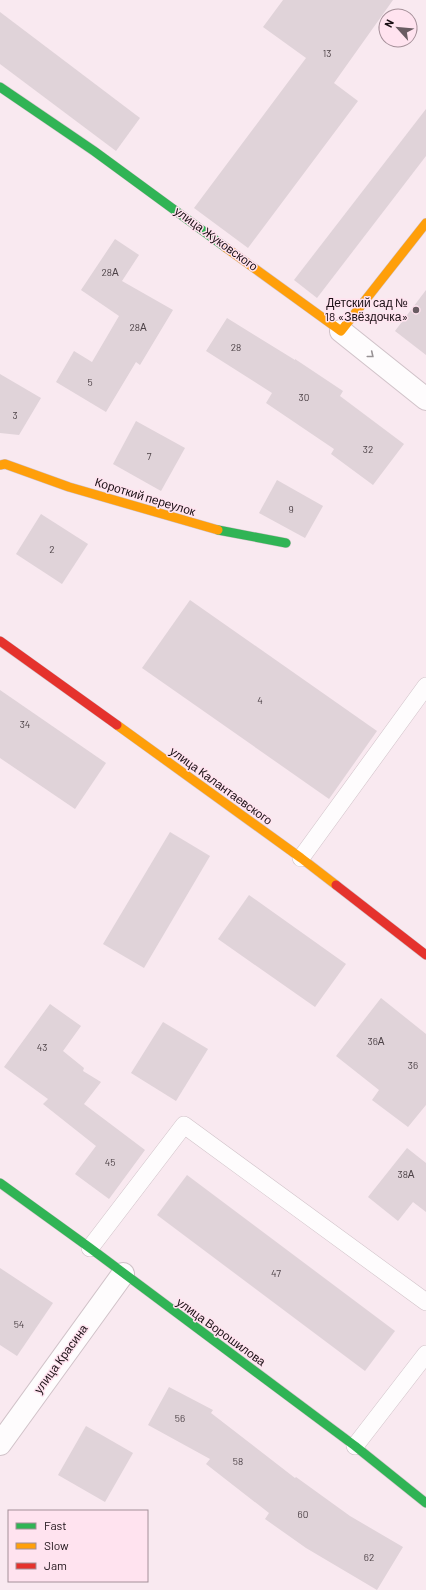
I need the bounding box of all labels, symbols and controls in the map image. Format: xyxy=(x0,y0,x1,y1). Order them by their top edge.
north arrow xyxy=(378,8,418,48)
text: N xyxy=(381,17,396,29)
house number: 13 xyxy=(323,47,331,59)
street label: улица Жуковского xyxy=(172,203,261,274)
house number: 28А xyxy=(101,266,119,278)
place label: Детский сад № 18 «Звёздочка» xyxy=(325,295,408,324)
marker: Детский сад № 18 «Звёздочка» xyxy=(411,305,421,315)
house number: 28А xyxy=(129,321,147,333)
house number: 28 xyxy=(231,341,241,353)
one-way arrow xyxy=(367,350,374,357)
house number: 5 xyxy=(87,376,93,388)
house number: 30 xyxy=(299,391,309,403)
house number: 3 xyxy=(12,409,18,421)
house number: 32 xyxy=(363,443,373,455)
house number: 7 xyxy=(147,450,152,462)
street label: Короткий переулок xyxy=(93,474,198,519)
house number: 9 xyxy=(288,503,294,515)
house number: 2 xyxy=(49,543,55,555)
house number: 4 xyxy=(257,694,263,706)
house number: 34 xyxy=(20,718,30,730)
street label: улица Калантаевского xyxy=(167,743,276,828)
house number: 36А xyxy=(368,1035,385,1047)
house number: 43 xyxy=(37,1041,47,1053)
house number: 36 xyxy=(408,1059,418,1071)
house number: 45 xyxy=(105,1156,115,1168)
house number: 38А xyxy=(397,1168,415,1180)
house number: 47 xyxy=(271,1267,281,1279)
street label: улица Ворошилова xyxy=(174,1294,269,1369)
house number: 54 xyxy=(14,1318,24,1330)
street label: улица Красина xyxy=(31,1321,91,1396)
house number: 56 xyxy=(175,1412,185,1424)
house number: 58 xyxy=(233,1455,243,1467)
house number: 60 xyxy=(298,1508,308,1520)
legend xyxy=(8,1510,148,1582)
text: Fast xyxy=(44,1518,67,1532)
text: Slow xyxy=(44,1538,69,1552)
house number: 62 xyxy=(364,1551,374,1563)
text: Jam xyxy=(44,1558,67,1572)

